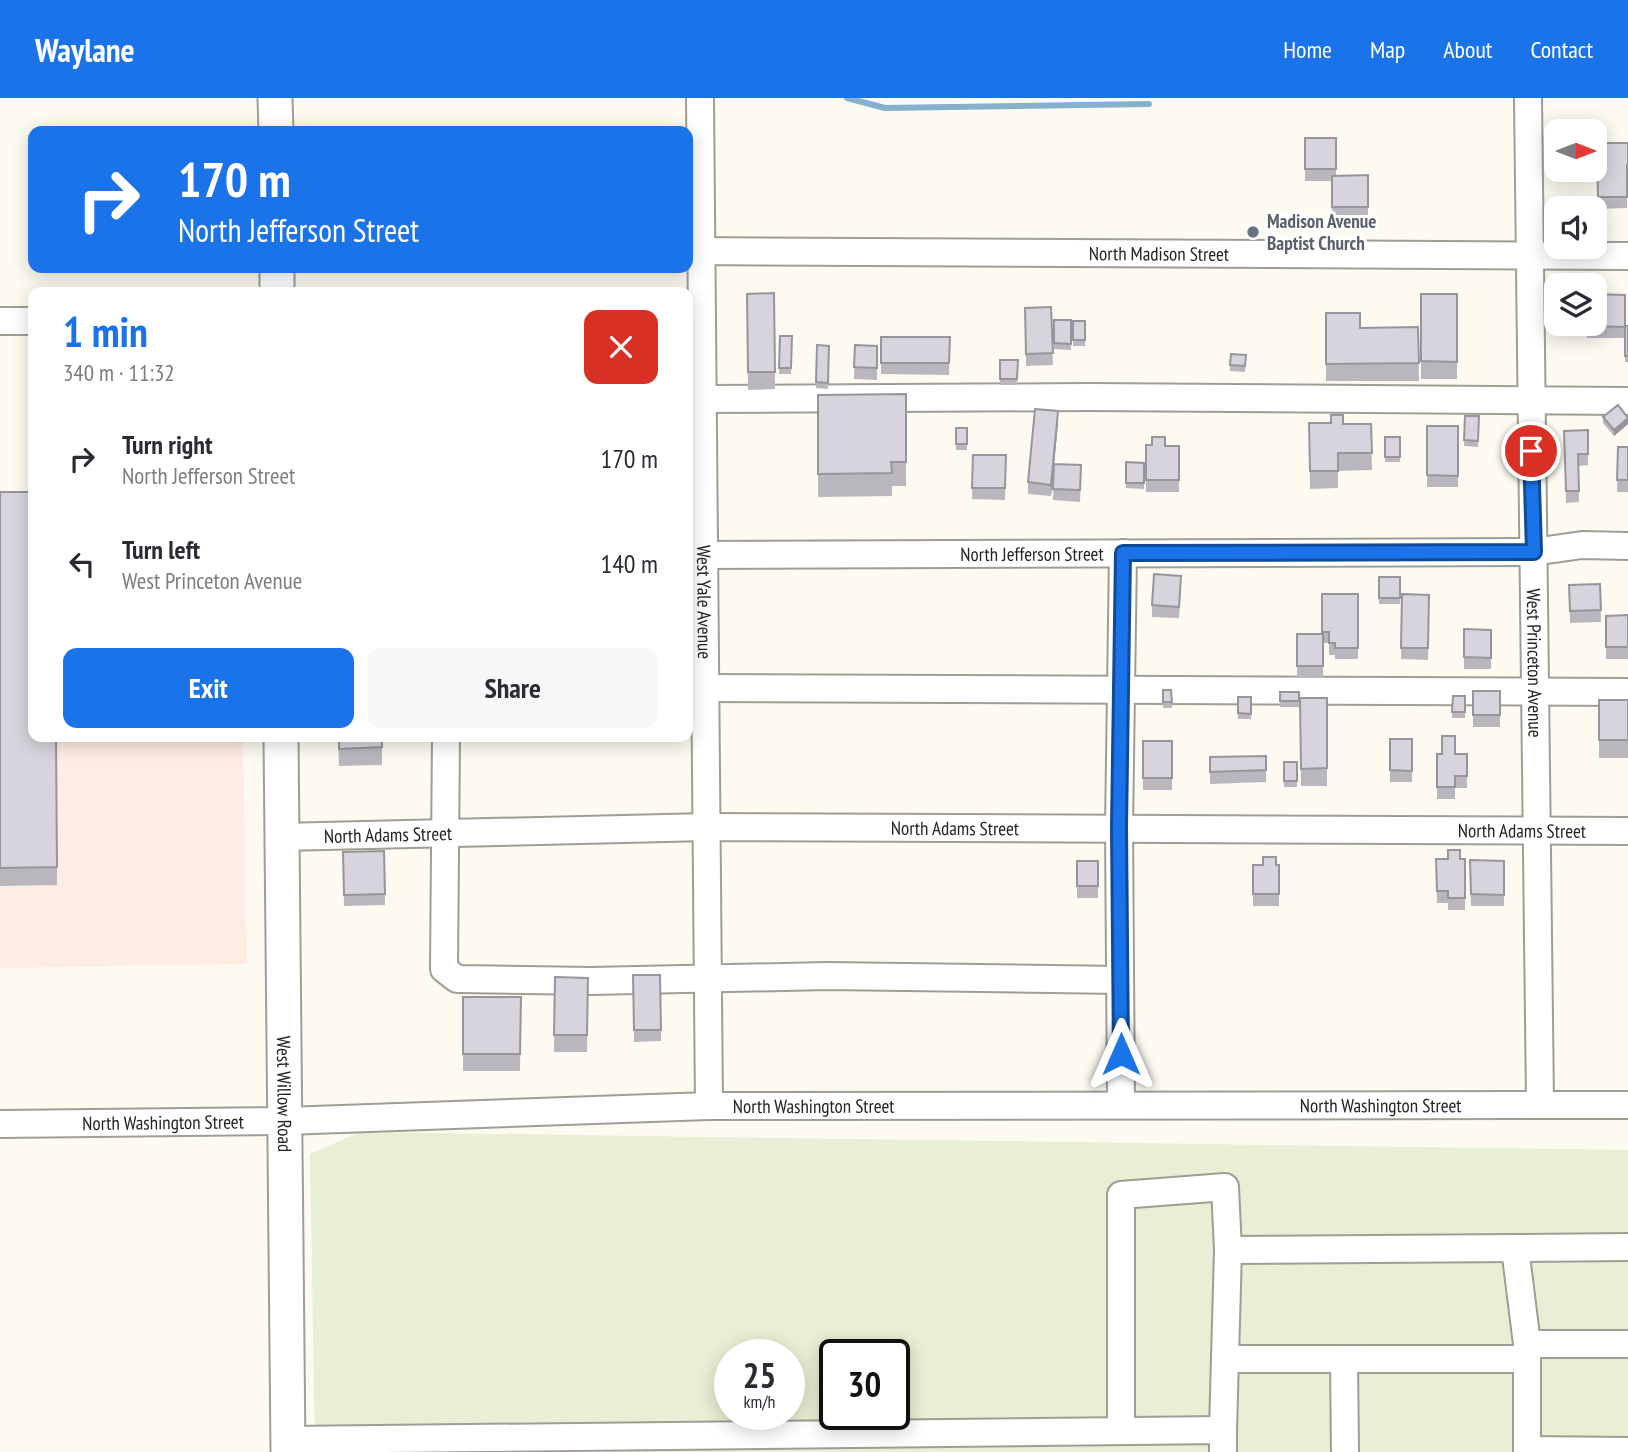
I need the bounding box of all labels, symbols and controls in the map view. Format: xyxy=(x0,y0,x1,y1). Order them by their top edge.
text: Waylane xyxy=(35,28,135,71)
text: Home xyxy=(1283,34,1332,65)
text: Map xyxy=(1370,34,1405,65)
text: About xyxy=(1443,34,1492,65)
text: Contact xyxy=(1530,34,1593,65)
north arrow xyxy=(1544,119,1606,182)
map controls xyxy=(1544,119,1607,336)
text: 170 m xyxy=(178,147,291,211)
icon: right xyxy=(63,154,154,245)
button: sound xyxy=(1544,196,1607,259)
text: North Jefferson Street xyxy=(178,209,419,251)
place label: Madison Avenue Baptist Church xyxy=(1267,209,1376,255)
marker: Madison Avenue Baptist Church xyxy=(1245,224,1261,240)
street label: North Madison Street xyxy=(1089,241,1230,266)
button: layers xyxy=(1544,273,1607,336)
text: 1 min xyxy=(63,304,148,359)
button: close xyxy=(584,310,658,384)
text: 340 m · 11:32 xyxy=(63,358,175,387)
pin xyxy=(1501,421,1561,481)
text: Turn right xyxy=(122,428,213,461)
icon: arrive xyxy=(1512,432,1550,470)
icon: right xyxy=(63,440,101,478)
text: 170 m xyxy=(600,442,658,475)
text: North Jefferson Street xyxy=(122,461,295,490)
text: Turn left xyxy=(122,533,200,566)
street label: North Jefferson Street xyxy=(960,542,1104,566)
icon: left xyxy=(63,545,101,583)
street label: West Yale Avenue xyxy=(692,545,717,659)
text: 140 m xyxy=(600,547,658,580)
text: West Princeton Avenue xyxy=(122,566,302,595)
street label: West Princeton Avenue xyxy=(1522,588,1548,738)
button: Exit xyxy=(63,648,354,728)
button: Share xyxy=(368,648,658,728)
street label: North Adams Street xyxy=(891,816,1020,840)
street label: North Adams Street xyxy=(1458,818,1587,843)
street label: North Adams Street xyxy=(324,821,453,848)
position arrow xyxy=(1084,1017,1158,1091)
street label: West Willow Road xyxy=(272,1036,297,1152)
street label: North Washington Street xyxy=(1300,1093,1462,1117)
street label: North Washington Street xyxy=(733,1094,895,1118)
street label: North Washington Street xyxy=(82,1109,245,1135)
speed limit sign: 30 xyxy=(819,1339,910,1430)
text: 25 xyxy=(743,1352,776,1398)
text: km/h xyxy=(744,1390,775,1413)

